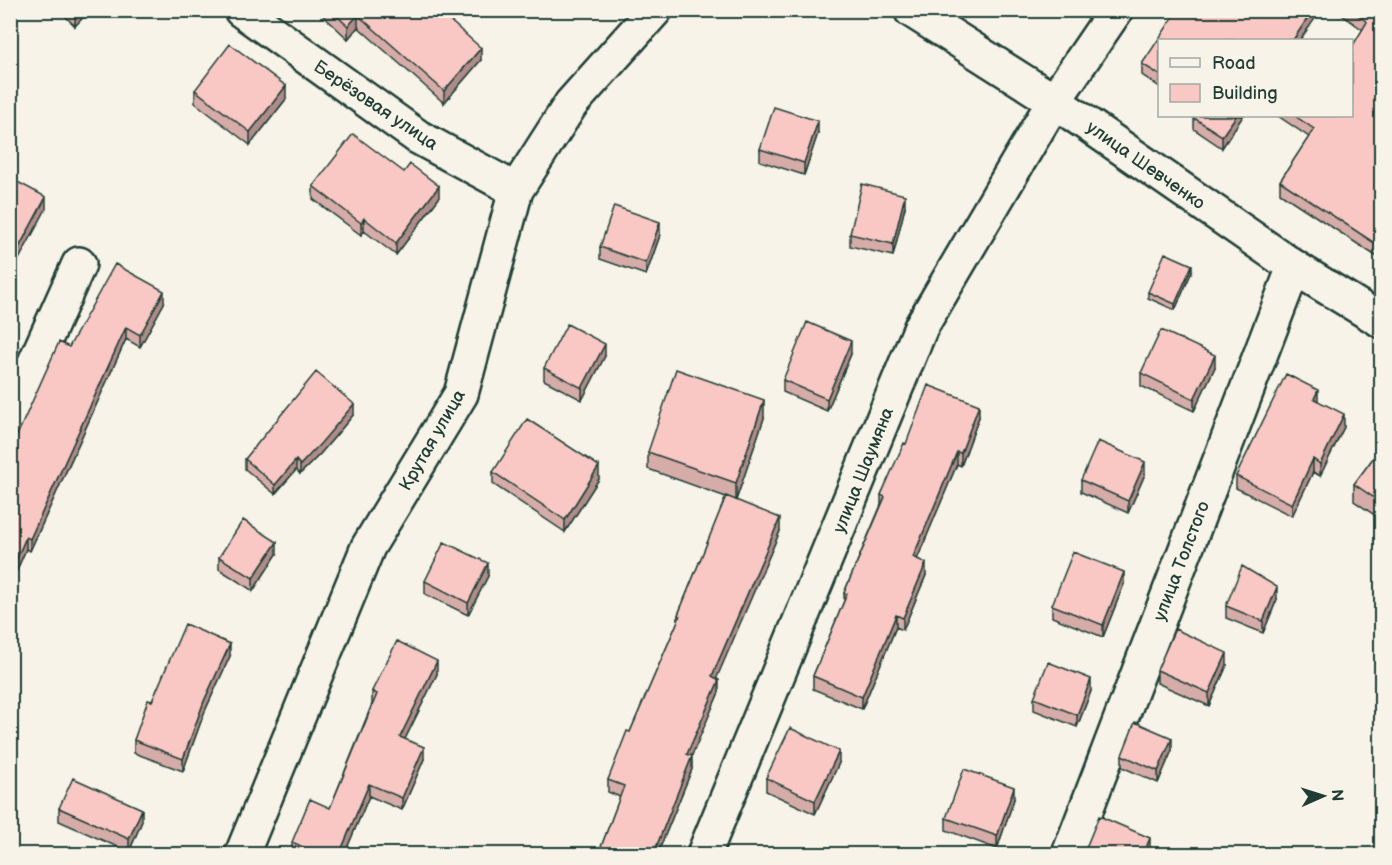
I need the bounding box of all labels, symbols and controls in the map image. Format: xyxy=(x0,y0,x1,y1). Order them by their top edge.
legend xyxy=(1158,39,1353,117)
text: Road xyxy=(1212,53,1256,74)
street label: Берёзовая улица xyxy=(310,56,442,155)
text: Building xyxy=(1212,83,1278,104)
street label: улица Шевченко xyxy=(1082,117,1209,214)
street label: Крутая улица xyxy=(395,386,470,495)
street label: улица Шаумяна xyxy=(829,404,898,536)
street label: улица Толстого xyxy=(1149,498,1214,624)
north arrow xyxy=(1293,766,1353,826)
text: N xyxy=(1327,789,1346,802)

